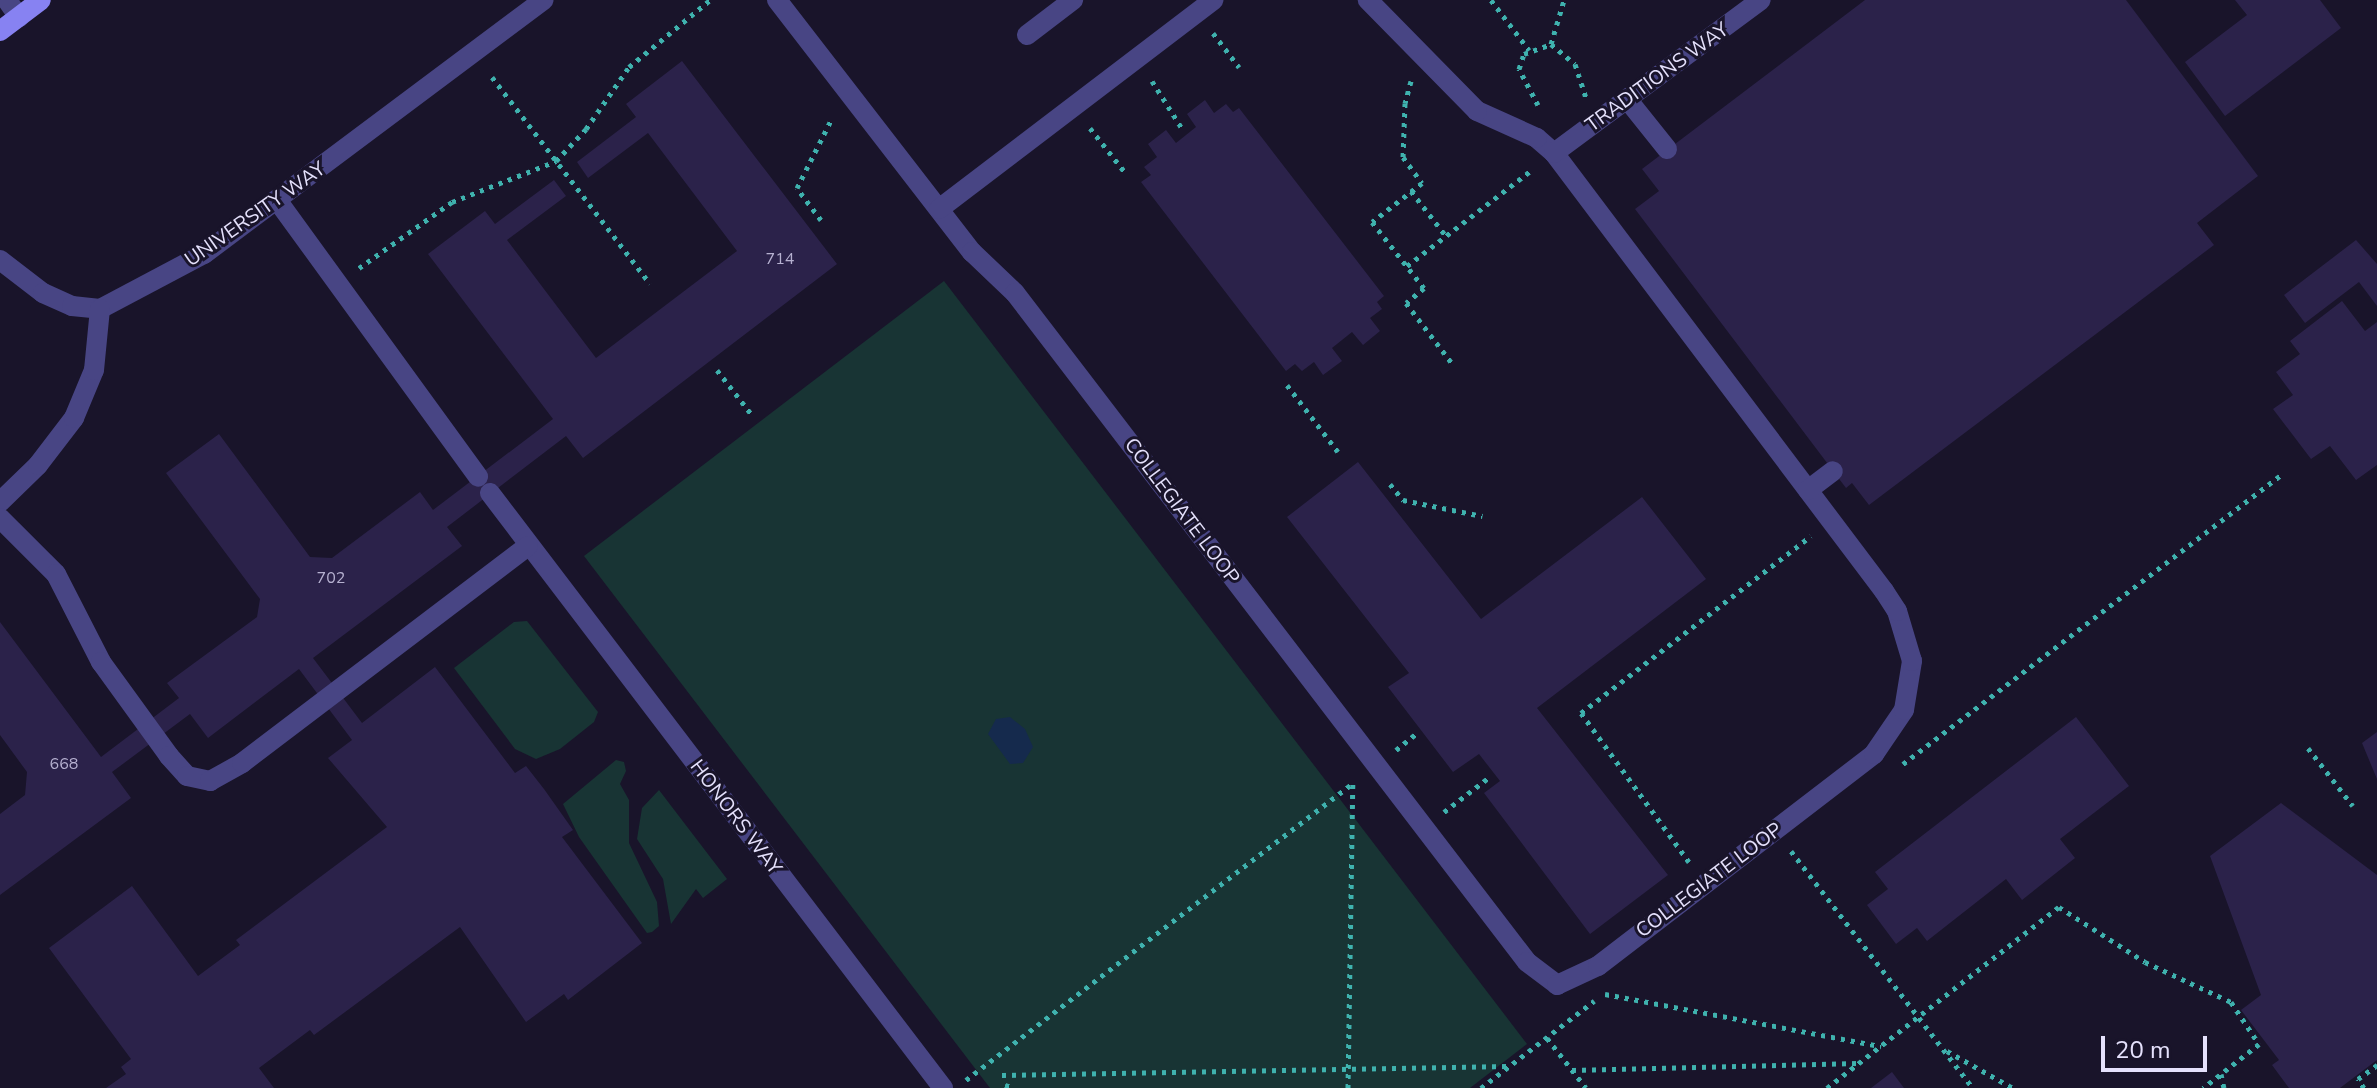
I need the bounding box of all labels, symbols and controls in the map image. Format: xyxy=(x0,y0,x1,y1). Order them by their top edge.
street label: TRADITIONS WAY xyxy=(1581,17,1733,137)
street label: UNIVERSITY WAY xyxy=(180,157,330,271)
house number: 714 xyxy=(766,249,794,269)
street label: COLLEGIATE LOOP xyxy=(1119,433,1245,589)
house number: 702 xyxy=(317,568,345,588)
house number: 668 xyxy=(50,754,78,774)
street label: HONORS WAY xyxy=(685,755,787,879)
street label: COLLEGIATE LOOP xyxy=(1631,817,1787,943)
scale bar xyxy=(2105,1020,2211,1070)
text: 20 m xyxy=(2115,1034,2171,1066)

